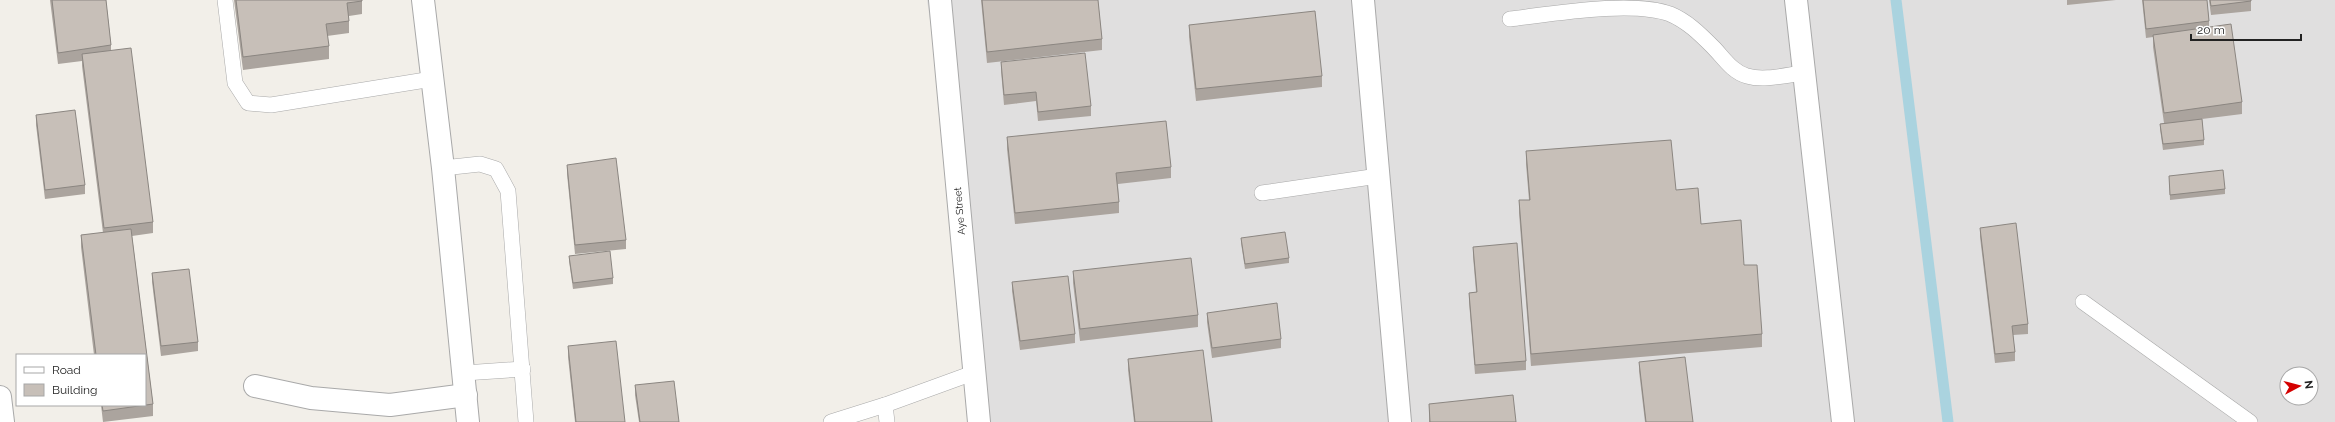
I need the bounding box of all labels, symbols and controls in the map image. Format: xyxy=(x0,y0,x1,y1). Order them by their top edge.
scale bar xyxy=(2191,16,2301,42)
text: 20 m xyxy=(2197,23,2225,37)
street label: Aye Street xyxy=(952,186,967,235)
legend xyxy=(16,354,146,406)
text: Road xyxy=(52,363,81,377)
north arrow xyxy=(2279,366,2319,406)
text: N xyxy=(2301,380,2315,390)
text: Building xyxy=(52,383,98,397)

